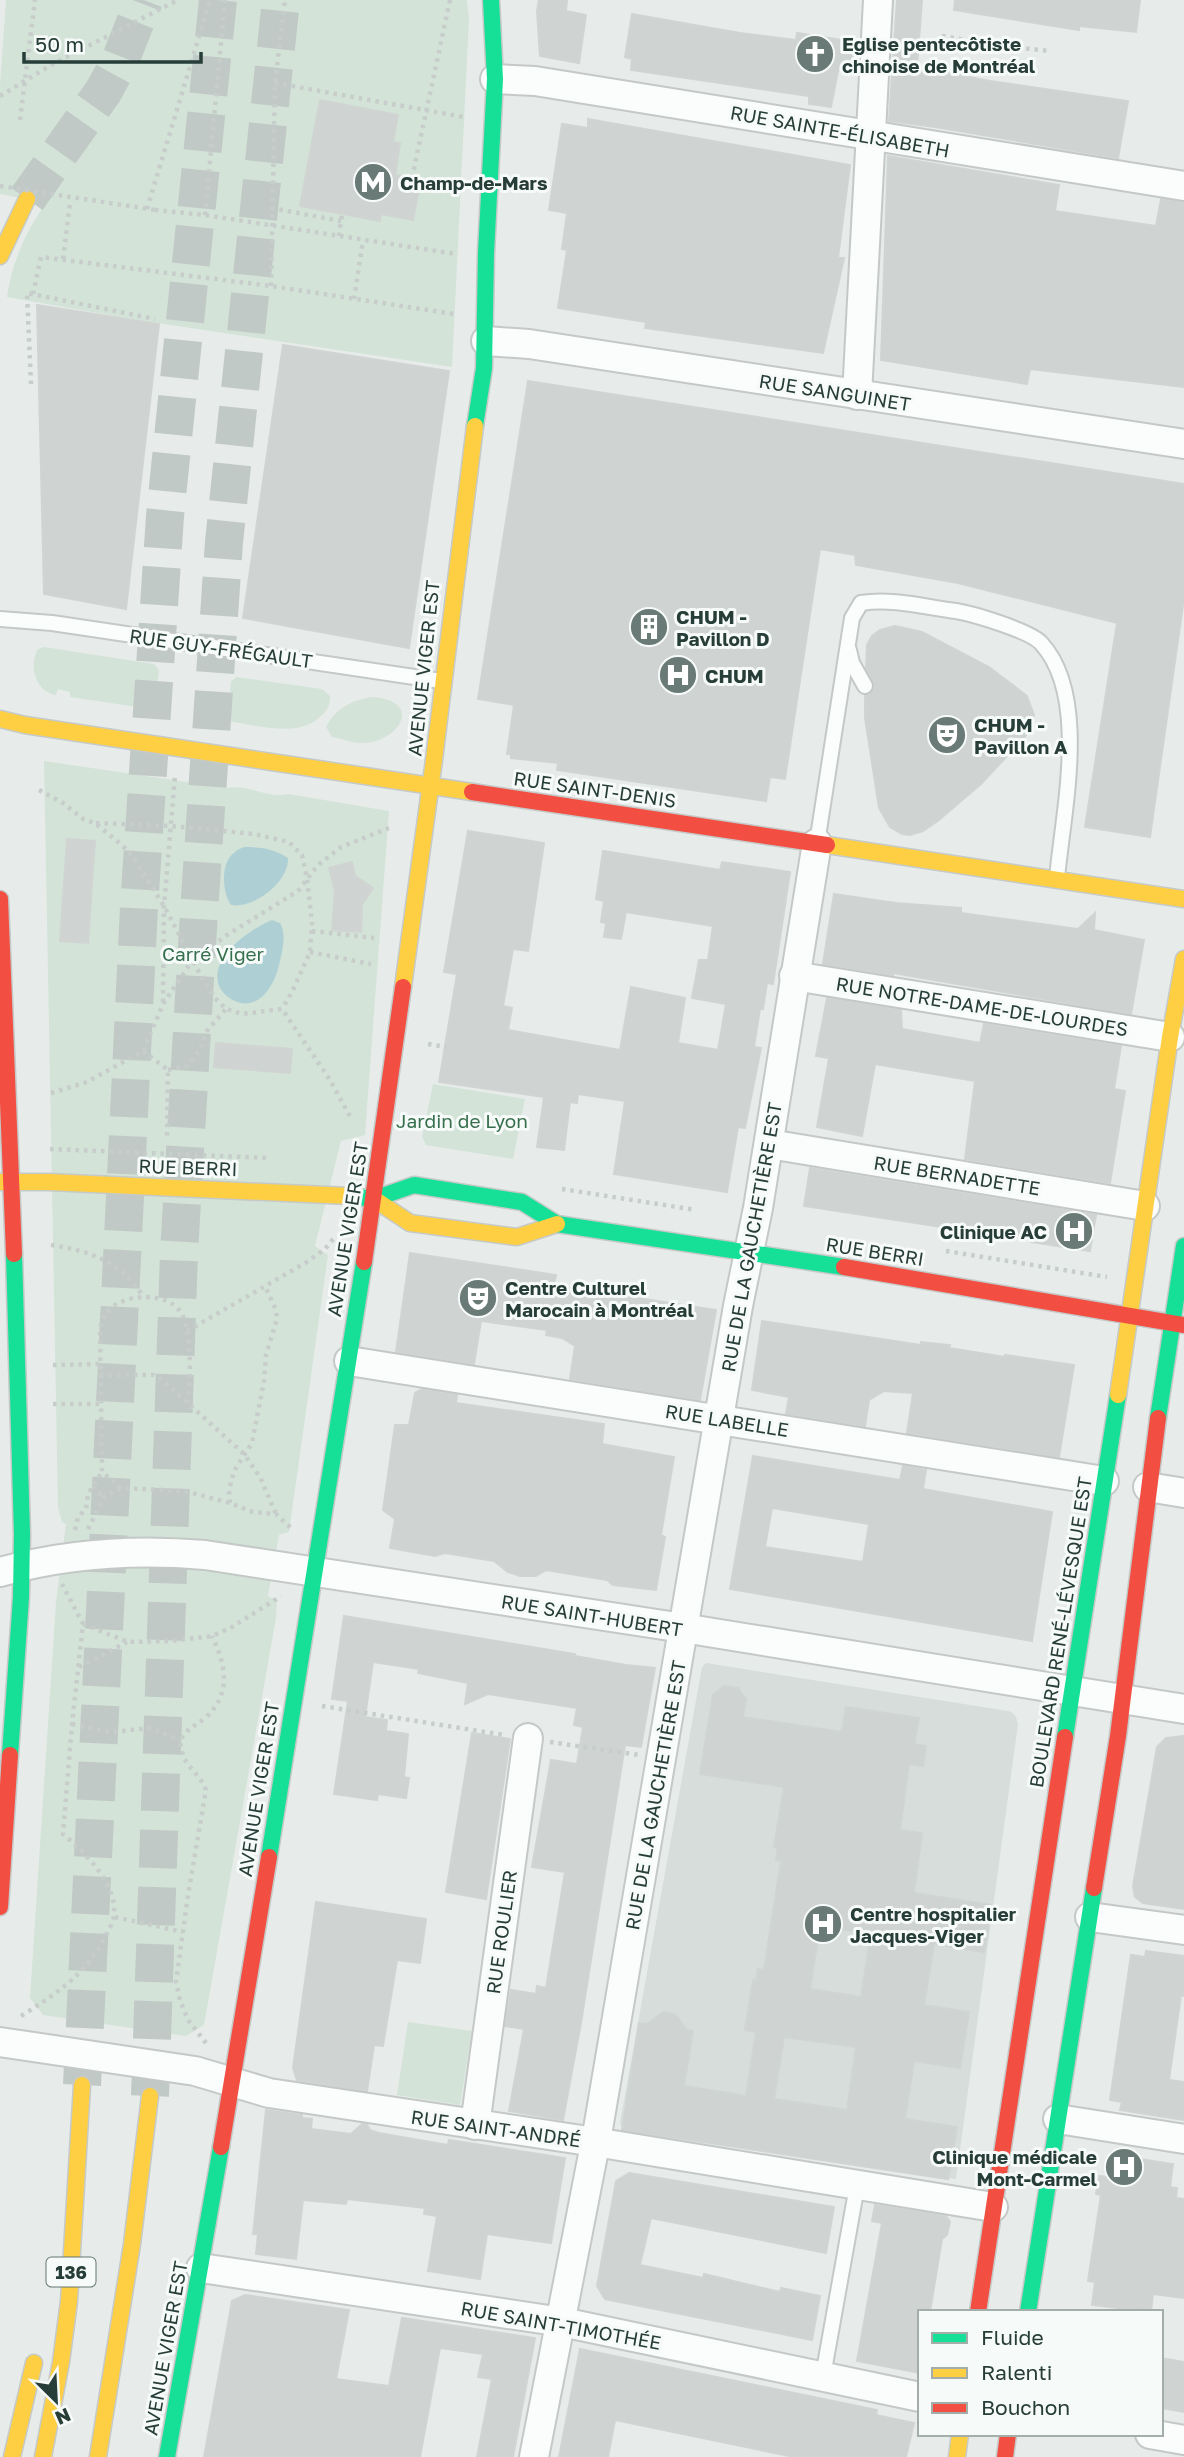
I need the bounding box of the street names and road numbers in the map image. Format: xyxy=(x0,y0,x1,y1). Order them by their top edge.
street label: RUE SAINTE-ÉLISABETH xyxy=(728,100,952,162)
street label: RUE SANGUINET xyxy=(757,369,913,415)
street label: AVENUE VIGER EST xyxy=(402,579,444,757)
street label: RUE GUY-FRÉGAULT xyxy=(128,624,314,672)
street label: RUE SAINT-DENIS xyxy=(512,766,678,812)
street label: RUE NOTRE-DAME-DE-LOURDES xyxy=(834,972,1130,1040)
street label: RUE DE LA GAUCHETIÈRE EST xyxy=(716,1100,786,1374)
street label: AVENUE VIGER EST xyxy=(322,1140,372,1318)
street label: RUE BERNADETTE xyxy=(872,1150,1042,1200)
street label: RUE BERRI xyxy=(138,1154,238,1180)
street label: RUE BERRI xyxy=(824,1232,926,1270)
street label: RUE LABELLE xyxy=(664,1399,790,1441)
street label: BOULEVARD RENÉ-LÉVESQUE EST xyxy=(1024,1475,1096,1789)
street label: RUE SAINT-HUBERT xyxy=(500,1589,685,1641)
street label: RUE DE LA GAUCHETIÈRE EST xyxy=(620,1658,690,1932)
street label: AVENUE VIGER EST xyxy=(233,1700,283,1878)
street label: RUE ROULIER xyxy=(481,1868,521,1996)
street label: RUE SAINT-ANDRÉ xyxy=(409,2105,583,2151)
road number: 136 xyxy=(46,2258,96,2286)
street label: AVENUE VIGER EST xyxy=(138,2259,192,2437)
street label: RUE SAINT-TIMOTHÉE xyxy=(459,2296,663,2354)

